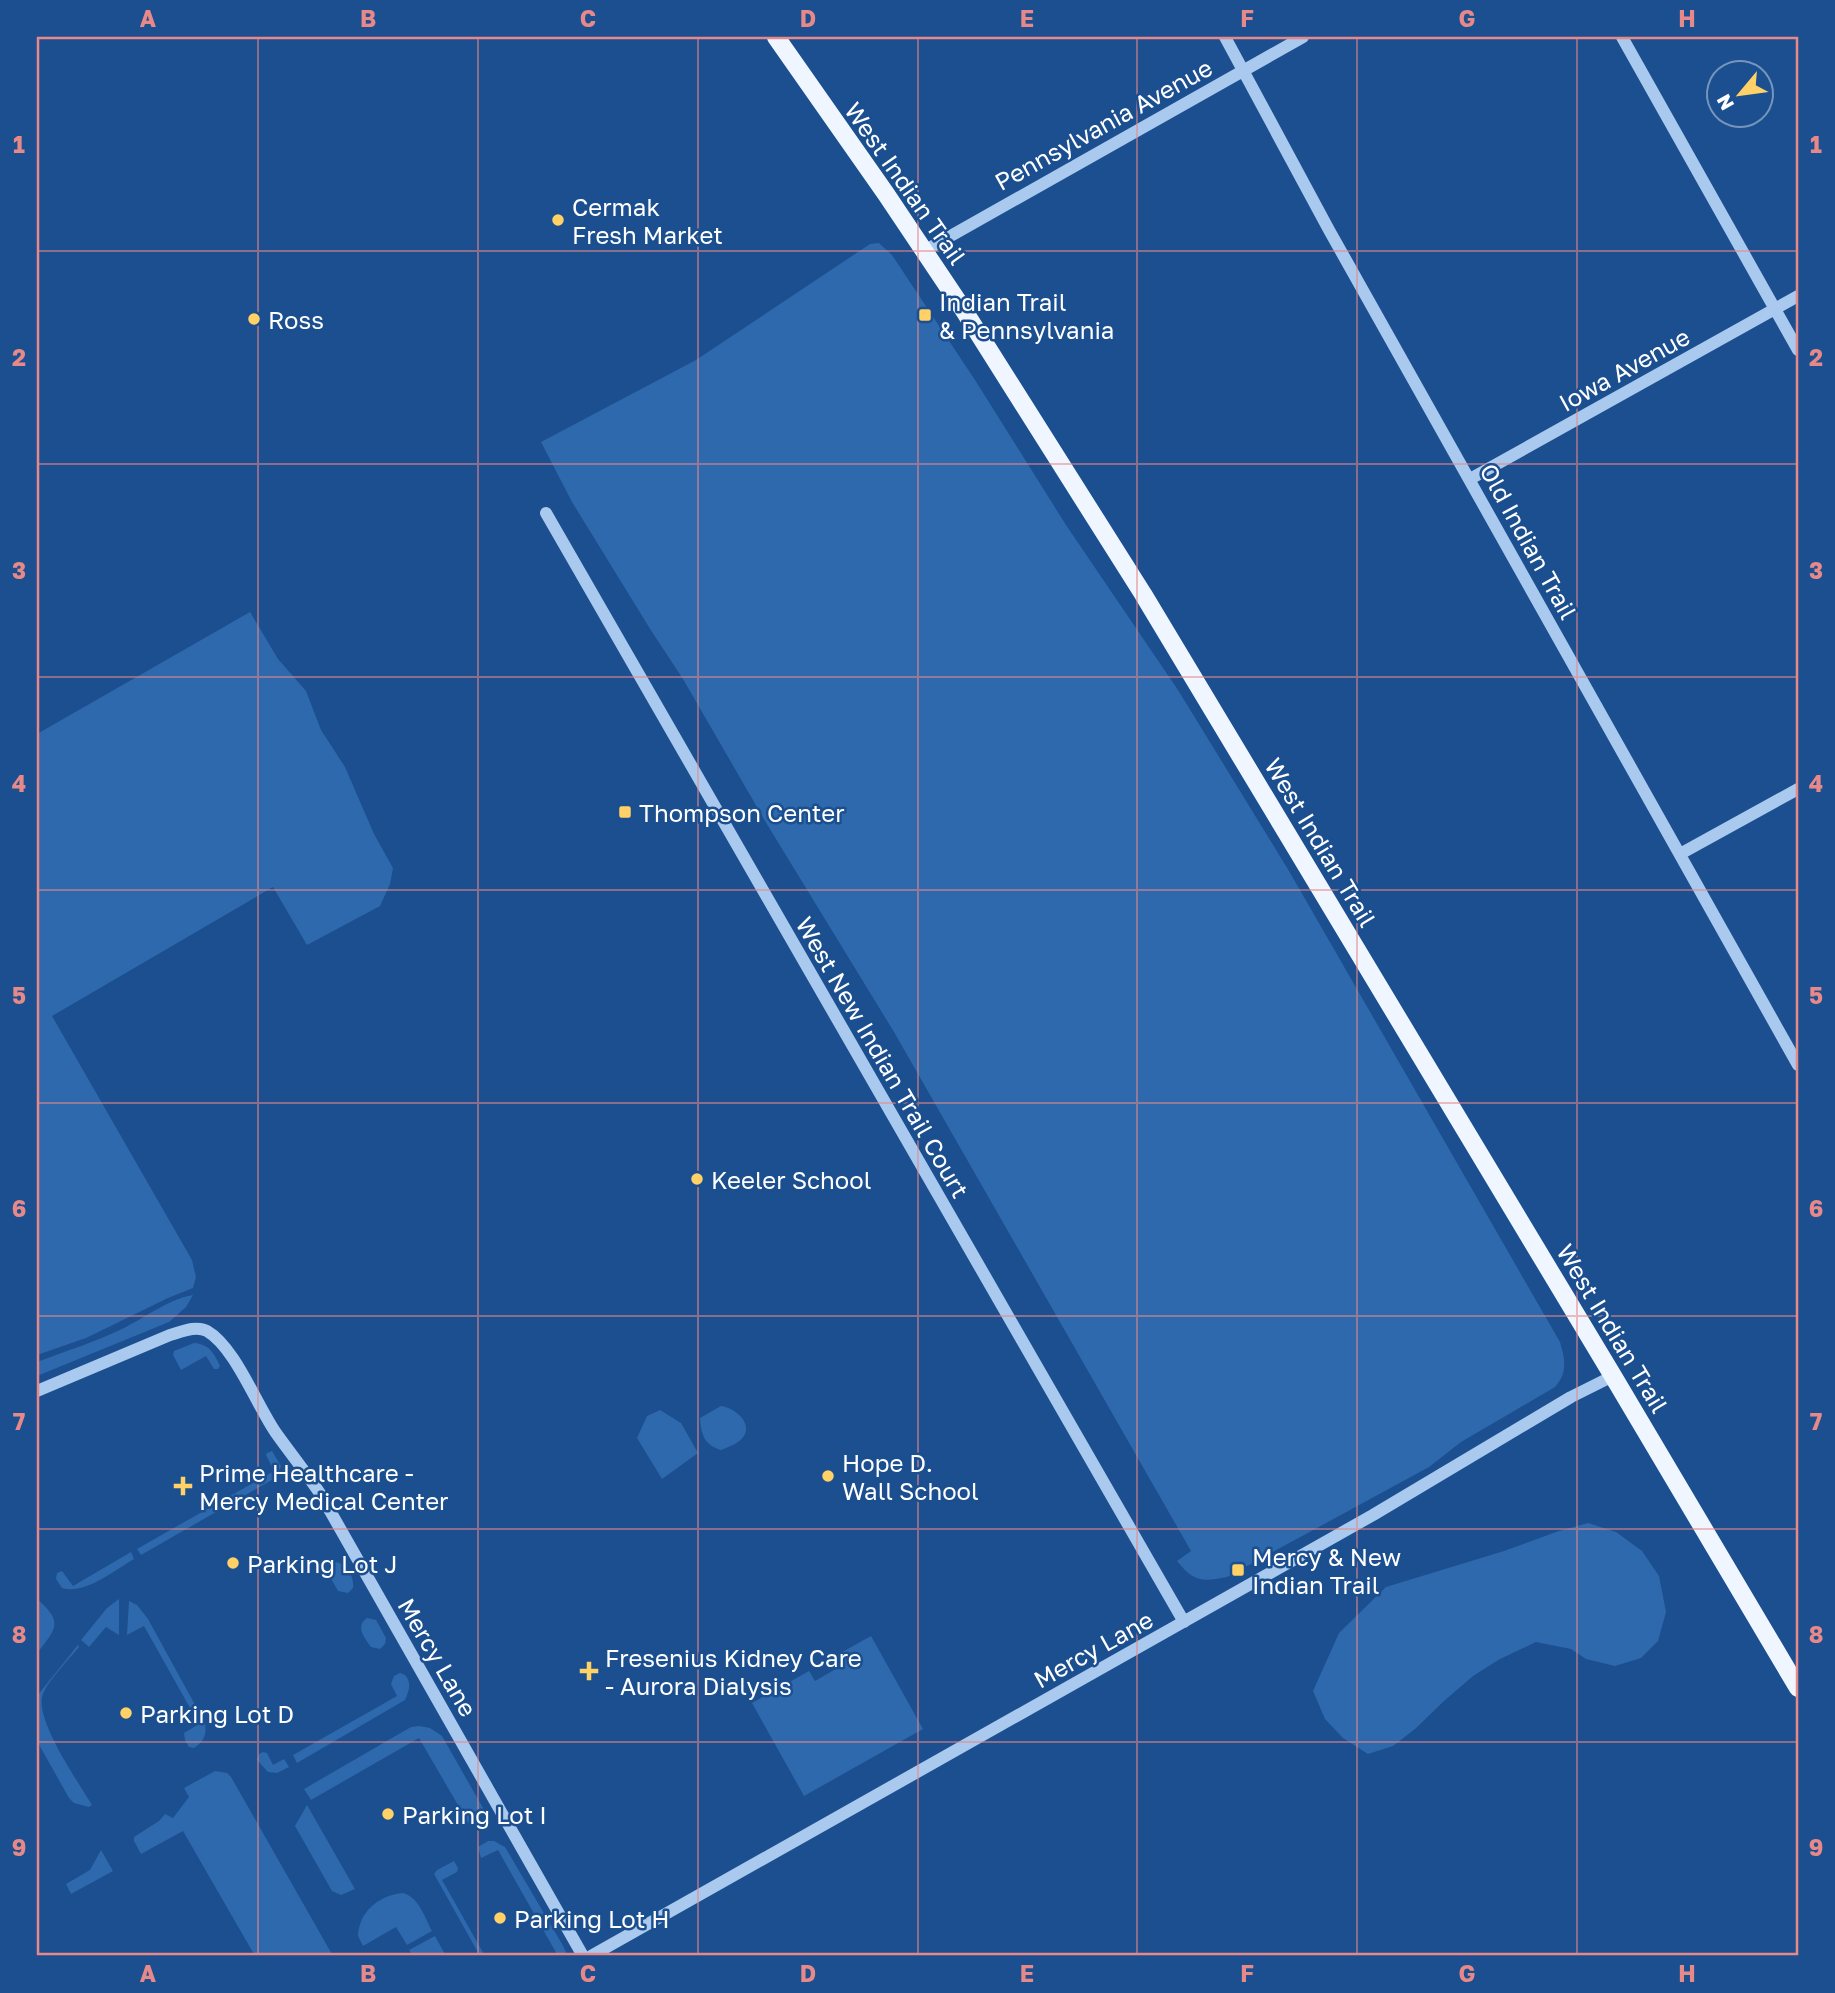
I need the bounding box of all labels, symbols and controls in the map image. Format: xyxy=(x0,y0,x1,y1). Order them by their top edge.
text: A xyxy=(140,4,157,32)
text: B xyxy=(360,4,376,32)
text: C xyxy=(580,4,596,32)
text: D xyxy=(800,4,816,32)
text: E xyxy=(1020,4,1034,32)
text: F xyxy=(1240,4,1254,32)
text: G xyxy=(1459,4,1475,32)
text: H xyxy=(1678,4,1696,32)
street label: Pennsylvania Avenue xyxy=(989,52,1217,196)
north arrow xyxy=(1706,60,1776,130)
text: N xyxy=(1711,91,1738,114)
street label: West Indian Trail xyxy=(839,96,973,270)
text: 1 xyxy=(13,130,25,158)
text: 1 xyxy=(1810,130,1822,158)
place label: Cermak Fresh Market xyxy=(572,192,723,249)
marker: Cermak Fresh Market xyxy=(550,212,566,228)
place label: Indian Trail & Pennsylvania xyxy=(939,287,1114,344)
place label: Ross xyxy=(268,305,324,334)
marker: Indian Trail & Pennsylvania xyxy=(917,307,933,323)
marker: Ross xyxy=(246,311,262,327)
street label: Iowa Avenue xyxy=(1554,321,1694,417)
text: 2 xyxy=(12,343,26,371)
text: 2 xyxy=(1809,343,1823,371)
street label: Old Indian Trail xyxy=(1474,458,1584,624)
text: 3 xyxy=(12,556,26,584)
text: 3 xyxy=(1809,556,1823,584)
street label: West Indian Trail xyxy=(1259,752,1383,932)
text: 4 xyxy=(12,769,26,797)
text: 4 xyxy=(1809,769,1823,797)
place label: Thompson Center xyxy=(639,798,845,827)
marker: Thompson Center xyxy=(617,804,633,820)
street label: West New Indian Trail Court xyxy=(791,911,975,1203)
text: 5 xyxy=(12,981,26,1009)
text: 5 xyxy=(1809,981,1823,1009)
place label: Keeler School xyxy=(711,1165,871,1194)
marker: Keeler School xyxy=(689,1171,705,1187)
text: 6 xyxy=(12,1194,26,1222)
text: 6 xyxy=(1809,1194,1823,1222)
street label: West Indian Trail xyxy=(1551,1238,1675,1418)
text: 7 xyxy=(13,1407,25,1435)
text: 7 xyxy=(1810,1407,1822,1435)
place label: Hope D. Wall School xyxy=(842,1448,979,1505)
place label: Prime Healthcare - Mercy Medical Center xyxy=(199,1458,448,1515)
marker: Hope D. Wall School xyxy=(820,1468,836,1484)
marker: Prime Healthcare - Mercy Medical Center xyxy=(173,1476,193,1496)
place label: Mercy & New Indian Trail xyxy=(1252,1542,1401,1599)
place label: Parking Lot J xyxy=(247,1549,398,1578)
marker: Parking Lot J xyxy=(225,1555,241,1571)
marker: Mercy & New Indian Trail xyxy=(1230,1562,1246,1578)
street label: Mercy Lane xyxy=(392,1593,484,1721)
street label: Mercy Lane xyxy=(1028,1604,1158,1694)
text: 8 xyxy=(12,1620,26,1648)
text: 8 xyxy=(1809,1620,1823,1648)
place label: Fresenius Kidney Care - Aurora Dialysis xyxy=(605,1643,862,1700)
marker: Fresenius Kidney Care - Aurora Dialysis xyxy=(579,1661,599,1681)
place label: Parking Lot D xyxy=(140,1699,294,1728)
marker: Parking Lot D xyxy=(118,1705,134,1721)
place label: Parking Lot I xyxy=(402,1800,547,1829)
marker: Parking Lot I xyxy=(380,1806,396,1822)
text: 9 xyxy=(12,1833,26,1861)
text: 9 xyxy=(1809,1833,1823,1861)
place label: Parking Lot H xyxy=(514,1904,670,1933)
marker: Parking Lot H xyxy=(492,1910,508,1926)
text: A xyxy=(140,1959,157,1987)
text: B xyxy=(360,1959,376,1987)
text: C xyxy=(580,1959,596,1987)
text: D xyxy=(800,1959,816,1987)
text: E xyxy=(1020,1959,1034,1987)
text: F xyxy=(1240,1959,1254,1987)
text: G xyxy=(1459,1959,1475,1987)
text: H xyxy=(1678,1959,1696,1987)

